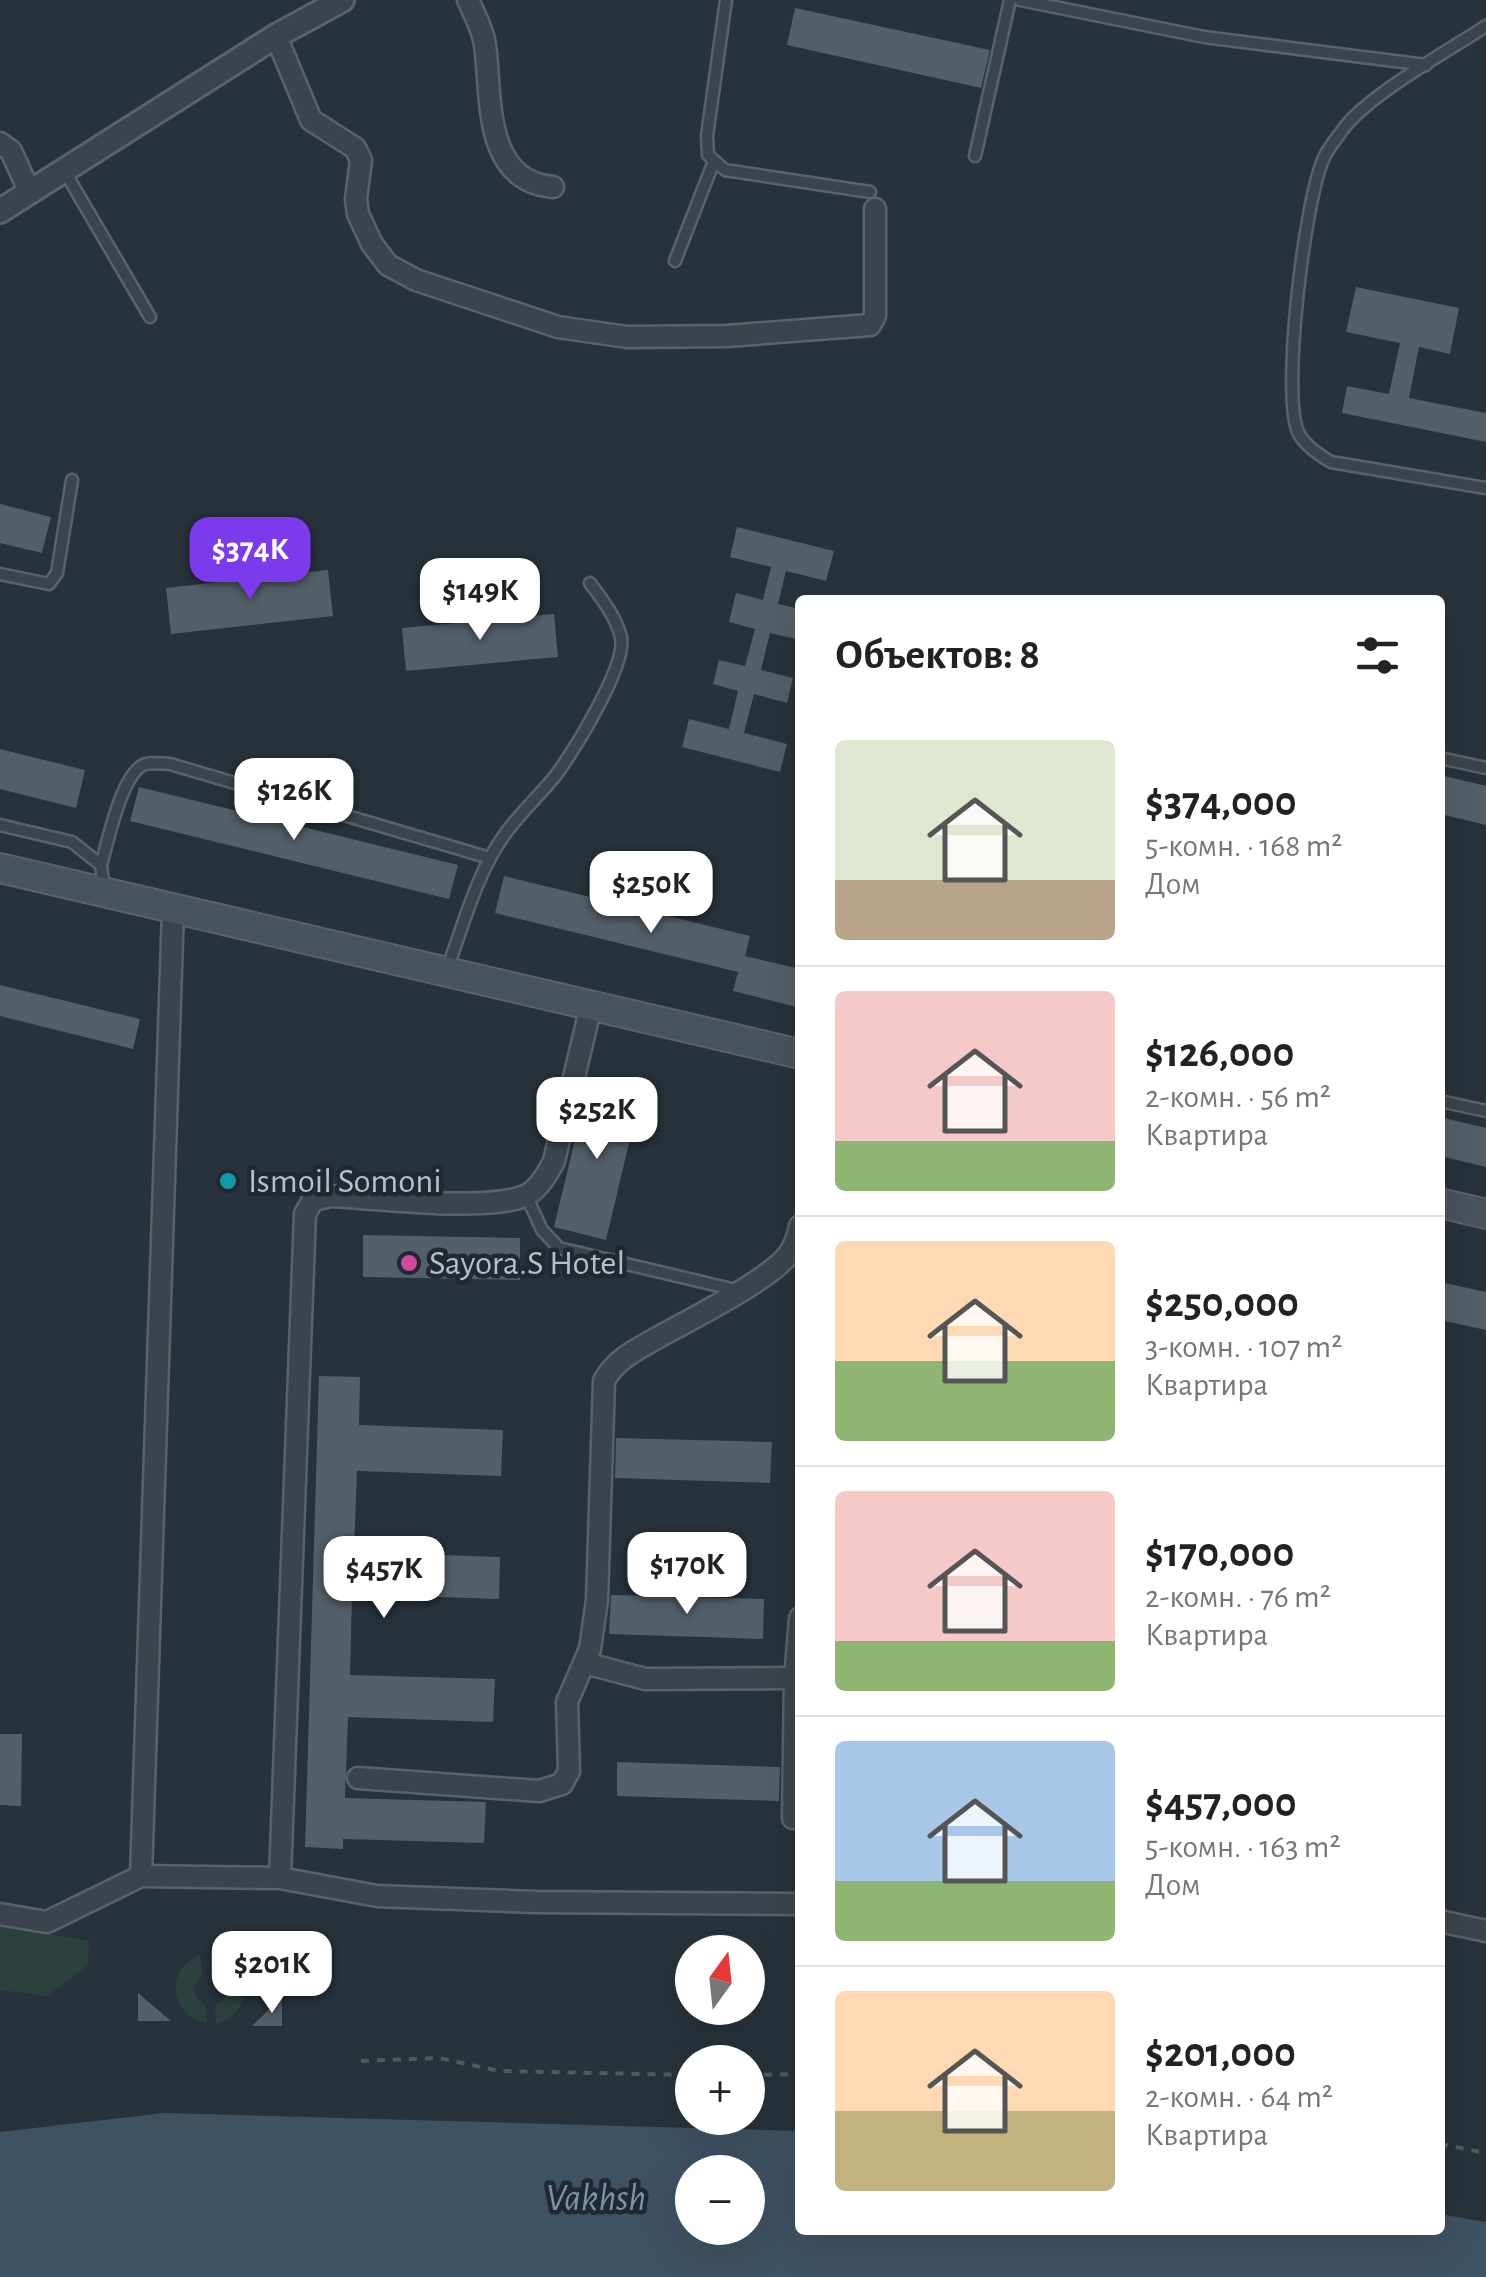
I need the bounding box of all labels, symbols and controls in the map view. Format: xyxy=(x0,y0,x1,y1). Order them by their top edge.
pin: $374K xyxy=(180,517,320,602)
text: $374K xyxy=(212,533,288,565)
pin: $149K xyxy=(410,558,550,643)
text: $149K xyxy=(442,574,518,606)
icon: filters xyxy=(1350,628,1405,683)
text: Объектов: 8 xyxy=(835,634,1040,676)
pin: $126K xyxy=(224,758,364,843)
text: $126K xyxy=(256,774,332,806)
icon: home xyxy=(915,780,1035,900)
text: $374,000 xyxy=(1145,781,1297,823)
text: 5-комн. · 168 m² xyxy=(1145,830,1343,862)
pin: $250K xyxy=(581,851,721,936)
text: $250K xyxy=(612,867,690,899)
text: Дом xyxy=(1145,868,1201,900)
icon: home xyxy=(915,1031,1035,1151)
text: $126,000 xyxy=(1145,1032,1294,1074)
pin: $252K xyxy=(527,1077,667,1162)
text: 2-комн. · 56 m² xyxy=(1145,1081,1331,1113)
text: $252K xyxy=(558,1093,636,1125)
text: Квартира xyxy=(1145,1119,1268,1151)
place label: Ismoil Somoni xyxy=(248,1164,442,1199)
marker: Ismoil Somoni xyxy=(217,1170,239,1192)
place label: Sayora.S Hotel xyxy=(429,1246,625,1281)
marker: Sayora.S Hotel xyxy=(398,1252,420,1274)
icon: home xyxy=(915,1281,1035,1401)
text: $250,000 xyxy=(1145,1282,1299,1324)
text: 3-комн. · 107 m² xyxy=(1145,1331,1342,1363)
text: Квартира xyxy=(1145,1369,1268,1401)
icon: home xyxy=(915,1531,1035,1651)
pin: $170K xyxy=(617,1532,757,1617)
text: $170,000 xyxy=(1145,1532,1294,1574)
pin: $457K xyxy=(314,1536,454,1621)
text: $170K xyxy=(649,1548,725,1580)
text: $457K xyxy=(346,1552,422,1584)
text: 2-комн. · 76 m² xyxy=(1145,1581,1331,1613)
text: Квартира xyxy=(1145,1619,1268,1651)
icon: home xyxy=(915,1781,1035,1901)
text: $457,000 xyxy=(1145,1782,1297,1824)
text: 5-комн. · 163 m² xyxy=(1145,1831,1341,1863)
text: Дом xyxy=(1145,1869,1201,1901)
pin: $201K xyxy=(202,1931,342,2016)
north arrow xyxy=(675,1935,765,2025)
map controls xyxy=(675,1935,765,2245)
text: $201K xyxy=(234,1947,310,1979)
icon: home xyxy=(915,2031,1035,2151)
text: $201,000 xyxy=(1145,2032,1296,2074)
button: + xyxy=(675,2045,765,2135)
text: 2-комн. · 64 m² xyxy=(1145,2081,1333,2113)
text: Квартира xyxy=(1145,2119,1268,2151)
button: − xyxy=(675,2155,765,2245)
water label: Vakhsh xyxy=(546,2180,646,2218)

